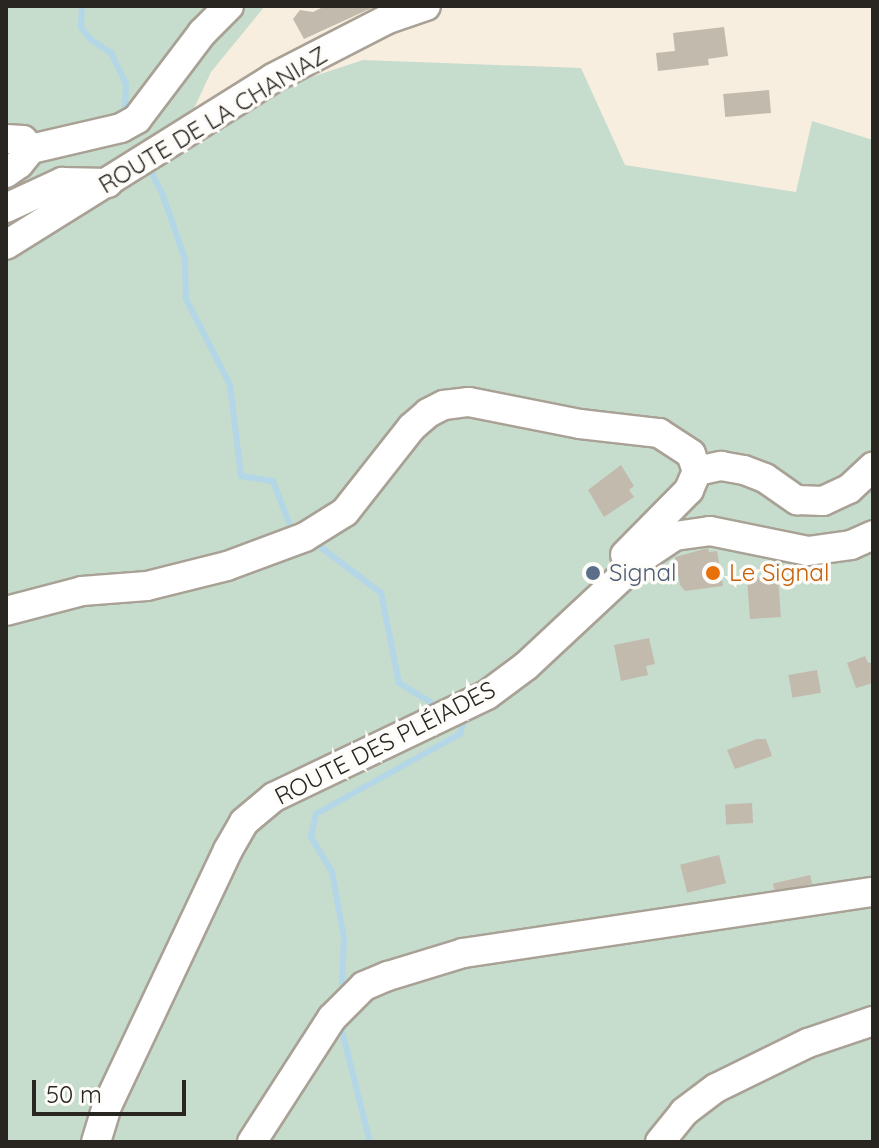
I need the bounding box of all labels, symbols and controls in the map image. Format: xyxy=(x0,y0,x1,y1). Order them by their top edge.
street label: ROUTE DE LA CHANIAZ xyxy=(94,40,332,200)
place label: Signal xyxy=(609,559,677,587)
place label: Le Signal xyxy=(729,559,829,587)
marker: Signal xyxy=(584,564,602,582)
marker: Le Signal xyxy=(704,564,722,582)
street label: ROUTE DES PLÉIADES xyxy=(270,675,500,811)
scale bar xyxy=(36,1064,190,1114)
text: 50 m xyxy=(46,1079,102,1109)

